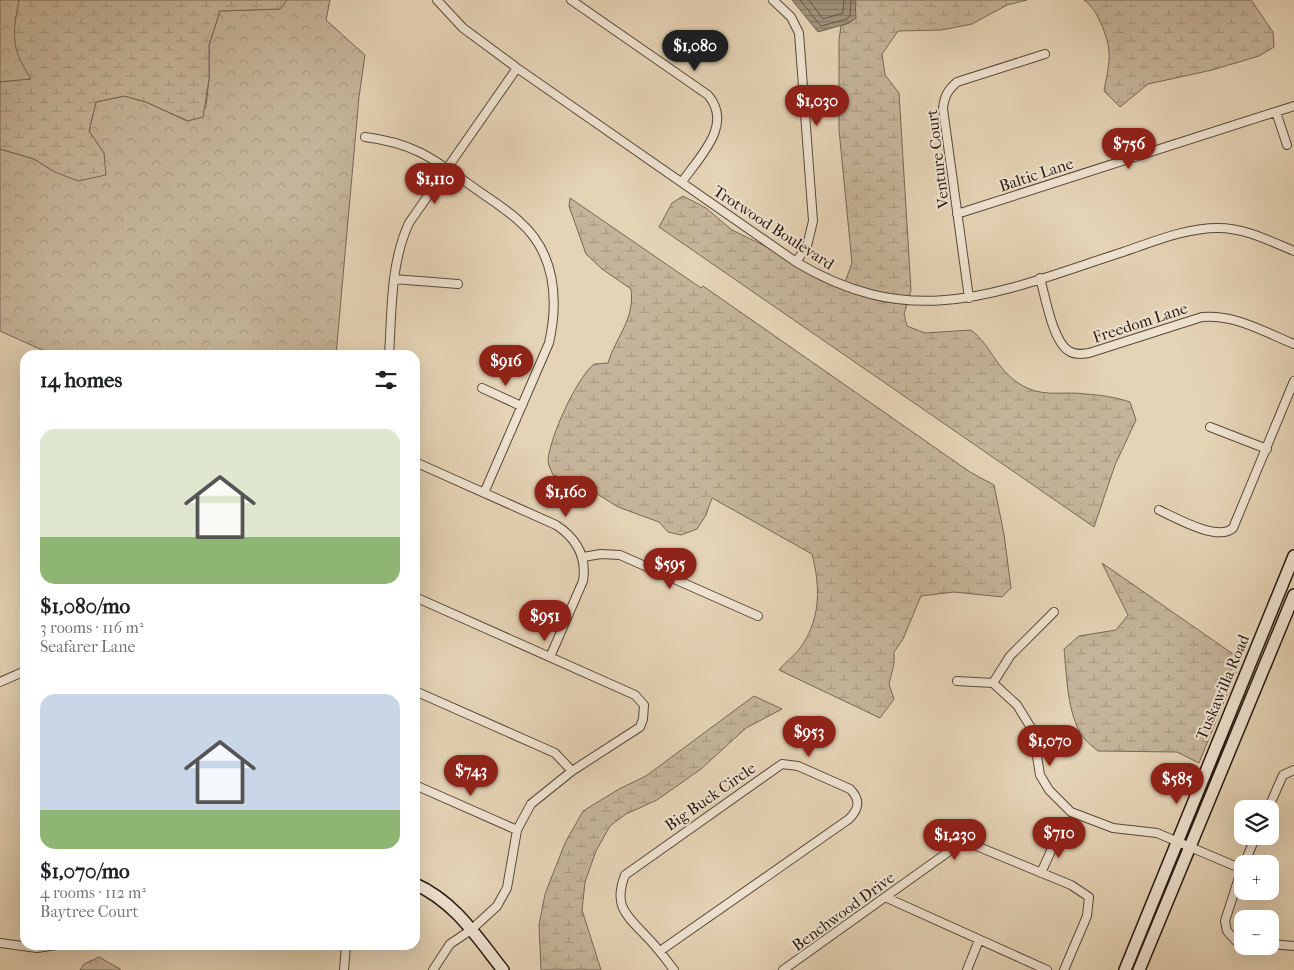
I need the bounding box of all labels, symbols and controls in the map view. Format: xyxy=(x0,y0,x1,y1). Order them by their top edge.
pin: $1,080 xyxy=(654,30,736,72)
text: $1,080 xyxy=(673,36,717,55)
pin: $1,030 xyxy=(776,84,858,127)
text: $1,030 xyxy=(796,91,838,110)
street label: Venture Court xyxy=(922,108,953,211)
pin: $756 xyxy=(1099,128,1159,170)
text: $756 xyxy=(1113,134,1145,153)
street label: Baltic Lane xyxy=(997,153,1076,195)
pin: $1,110 xyxy=(394,162,476,205)
text: $1,110 xyxy=(416,169,454,188)
street label: Trotwood Boulevard xyxy=(710,181,838,274)
street label: Freedom Lane xyxy=(1090,298,1190,347)
pin: $916 xyxy=(476,344,536,387)
text: $916 xyxy=(490,351,522,370)
icon: filters xyxy=(372,366,400,394)
text: 14 homes xyxy=(40,368,122,392)
icon: home xyxy=(175,462,265,552)
pin: $1,160 xyxy=(525,476,607,518)
text: $1,160 xyxy=(546,482,586,501)
pin: $595 xyxy=(640,548,700,590)
text: $595 xyxy=(654,554,686,573)
text: $1,080/mo xyxy=(40,594,130,618)
pin: $951 xyxy=(515,600,575,642)
text: $951 xyxy=(530,606,560,625)
text: 3 rooms · 116 m² xyxy=(40,618,143,637)
street label: Tuskawilla Road xyxy=(1192,631,1253,743)
text: Seafarer Lane xyxy=(40,637,135,656)
pin: $953 xyxy=(779,716,839,758)
text: $953 xyxy=(794,722,824,741)
pin: $1,070 xyxy=(1009,724,1091,767)
icon: home xyxy=(175,727,265,817)
text: $1,070 xyxy=(1028,731,1072,750)
pin: $743 xyxy=(441,754,501,797)
street label: Big Buck Circle xyxy=(661,758,759,835)
text: $743 xyxy=(455,761,487,780)
pin: $585 xyxy=(1147,762,1207,805)
text: $585 xyxy=(1162,769,1192,788)
map controls xyxy=(1234,800,1279,955)
button: layers xyxy=(1234,800,1279,845)
pin: $710 xyxy=(1029,816,1089,859)
pin: $1,230 xyxy=(914,818,996,861)
text: $710 xyxy=(1044,823,1074,842)
text: $1,230 xyxy=(934,825,976,844)
button: + xyxy=(1234,855,1279,900)
text: $1,070/mo xyxy=(40,859,130,883)
street label: Benchwood Drive xyxy=(788,868,898,955)
text: 4 rooms · 112 m² xyxy=(40,883,146,902)
text: Baytree Court xyxy=(40,902,138,921)
button: − xyxy=(1234,910,1279,955)

